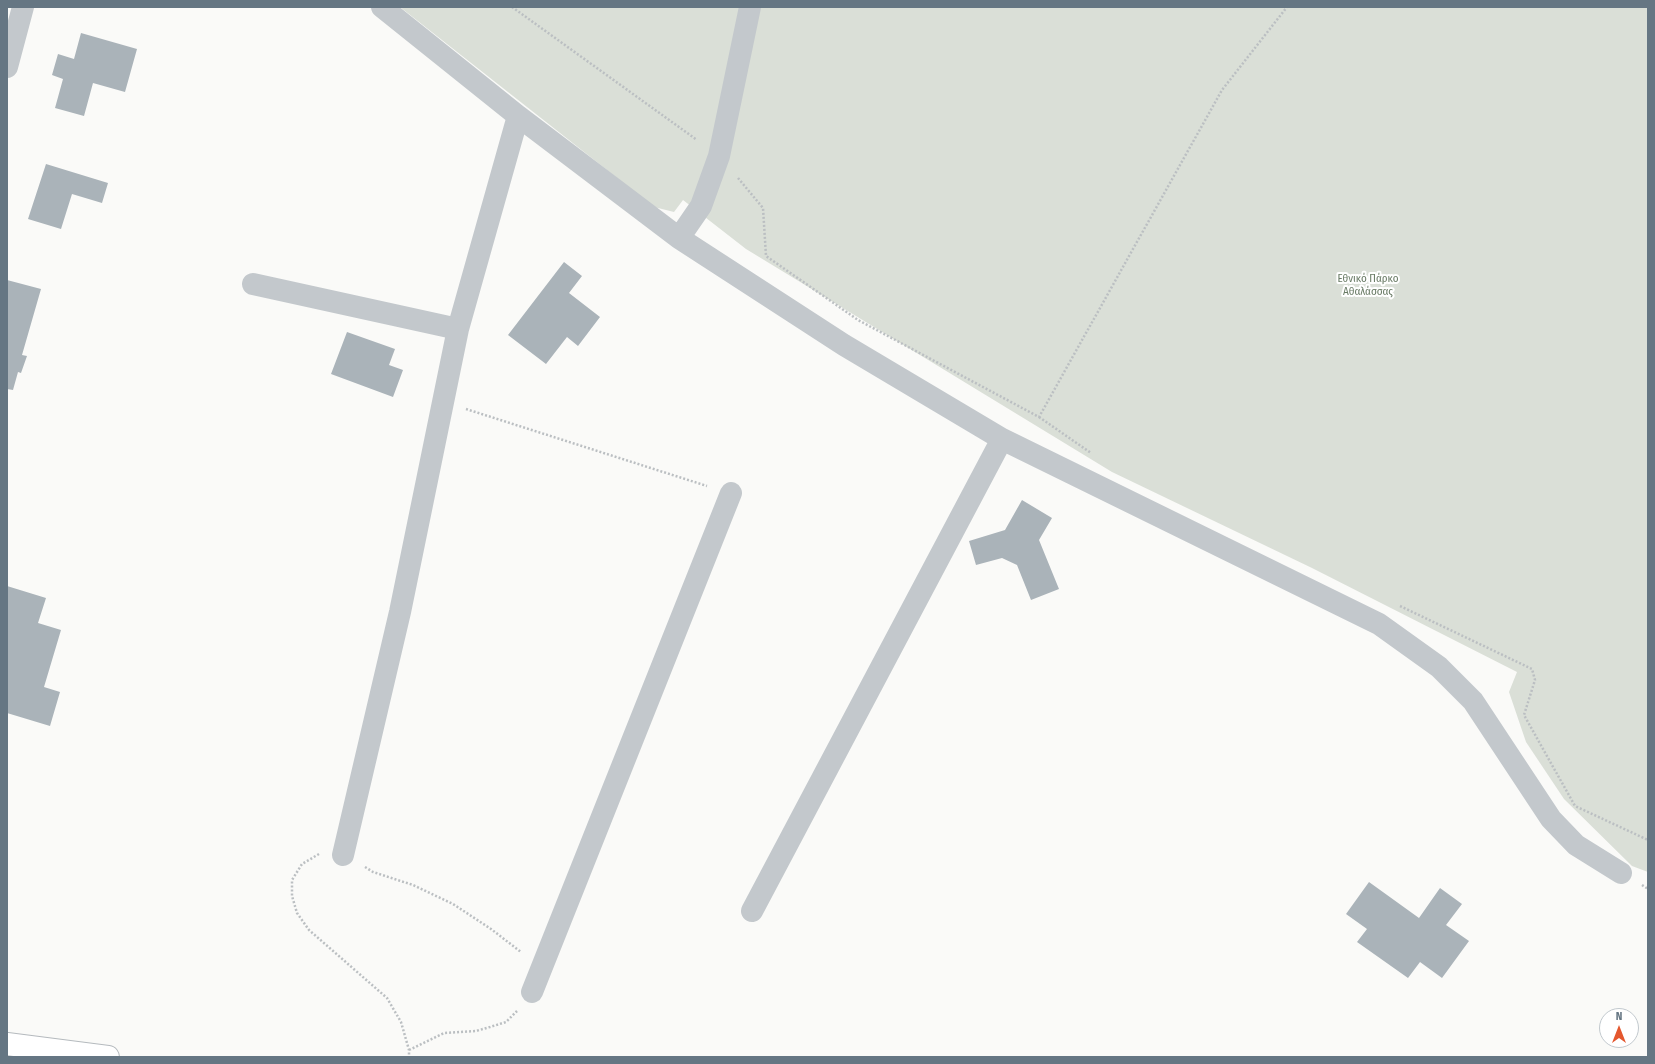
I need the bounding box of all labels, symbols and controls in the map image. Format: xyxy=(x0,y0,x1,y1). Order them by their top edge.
park label: Εθνικό Πάρκο Αθαλάσσας xyxy=(1338,272,1398,298)
north arrow xyxy=(1599,1008,1639,1048)
text: N xyxy=(1616,1010,1622,1023)

